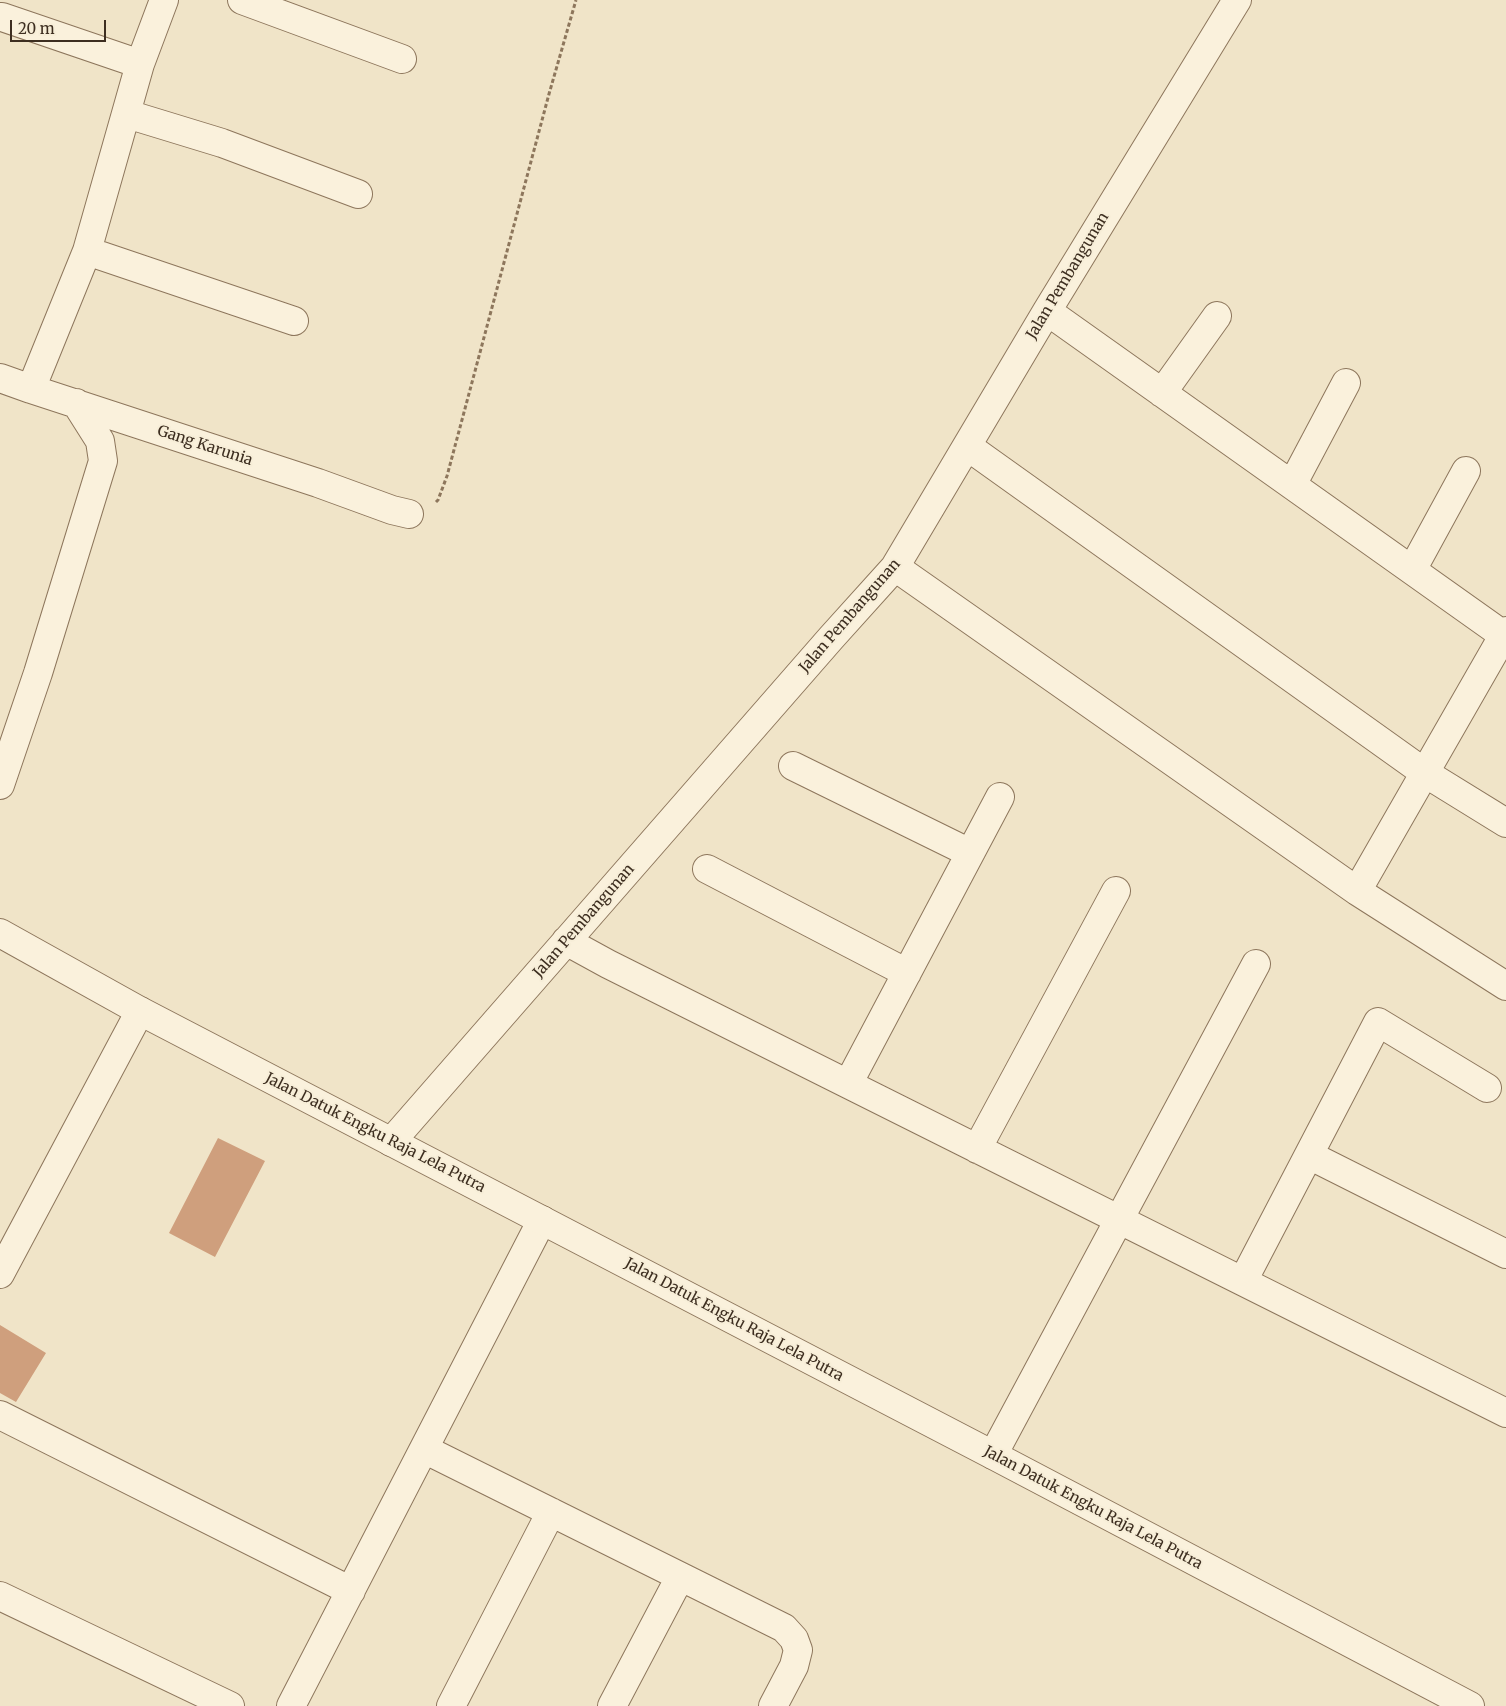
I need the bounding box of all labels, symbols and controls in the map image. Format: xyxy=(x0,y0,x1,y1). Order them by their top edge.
scale bar xyxy=(12,10,109,42)
text: 20 m xyxy=(18,19,55,38)
street label: Jalan Pembangunan xyxy=(1023,209,1113,343)
street label: Gang Karunia xyxy=(155,422,255,470)
street label: Jalan Pembangunan xyxy=(796,555,904,677)
street label: Jalan Pembangunan xyxy=(530,860,638,982)
street label: Jalan Datuk Engku Raja Lela Putra xyxy=(262,1069,488,1197)
street label: Jalan Datuk Engku Raja Lela Putra xyxy=(622,1255,846,1385)
street label: Jalan Datuk Engku Raja Lela Putra xyxy=(981,1443,1205,1573)

